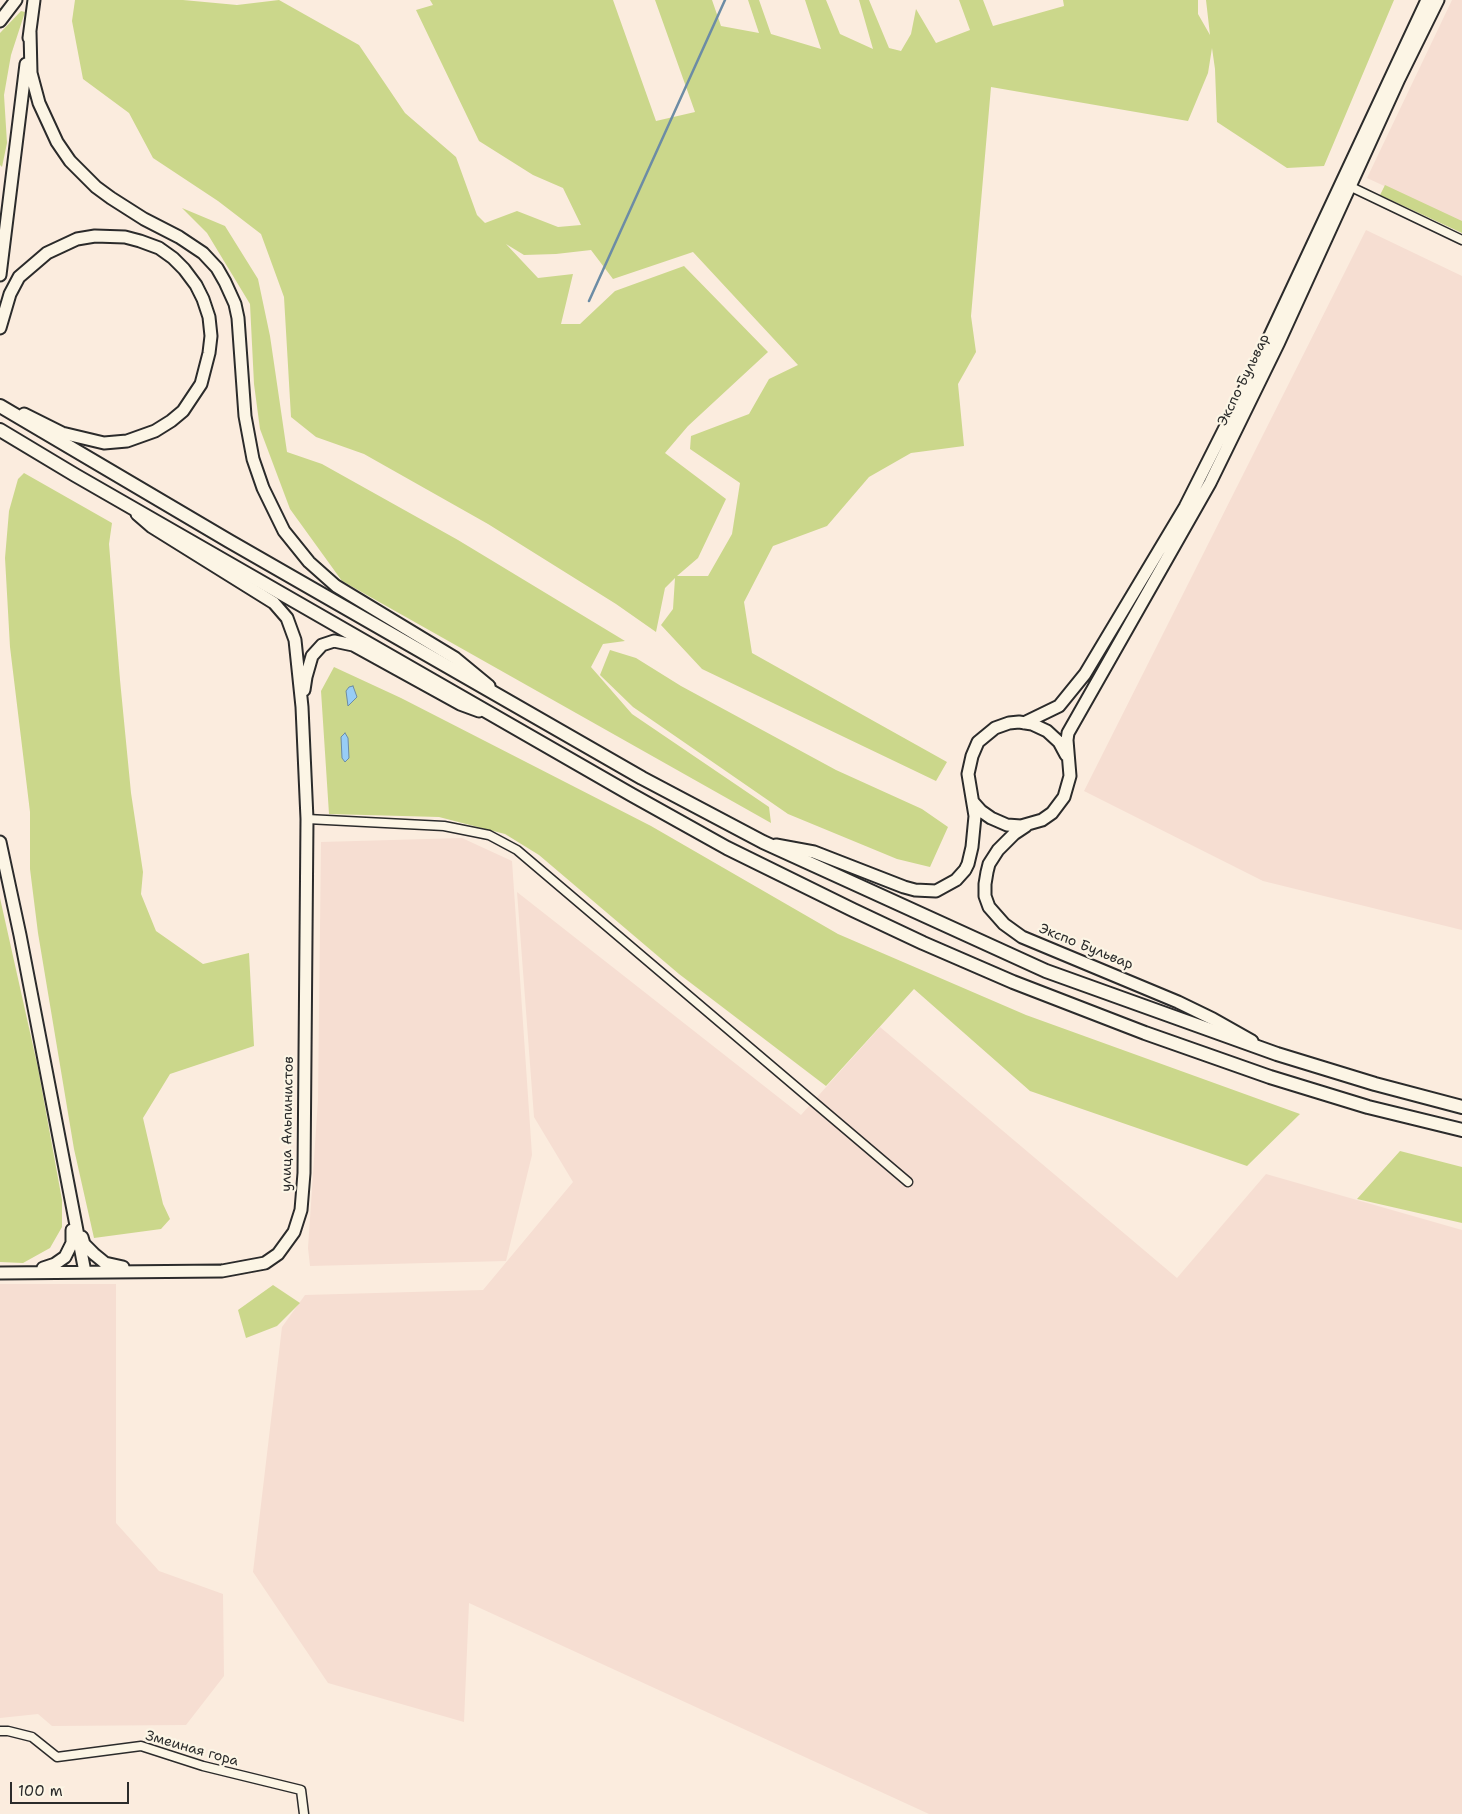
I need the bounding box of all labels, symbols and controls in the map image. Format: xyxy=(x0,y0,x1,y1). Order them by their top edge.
street label: Экспо Бульвар xyxy=(1215,331,1273,429)
street label: Экспо Бульвар xyxy=(1036,920,1136,974)
street label: улица Альпинистов xyxy=(278,1056,298,1192)
street label: Змеиная гора xyxy=(143,1728,241,1770)
scale bar xyxy=(12,1772,131,1804)
text: 100 m xyxy=(18,1781,63,1801)

